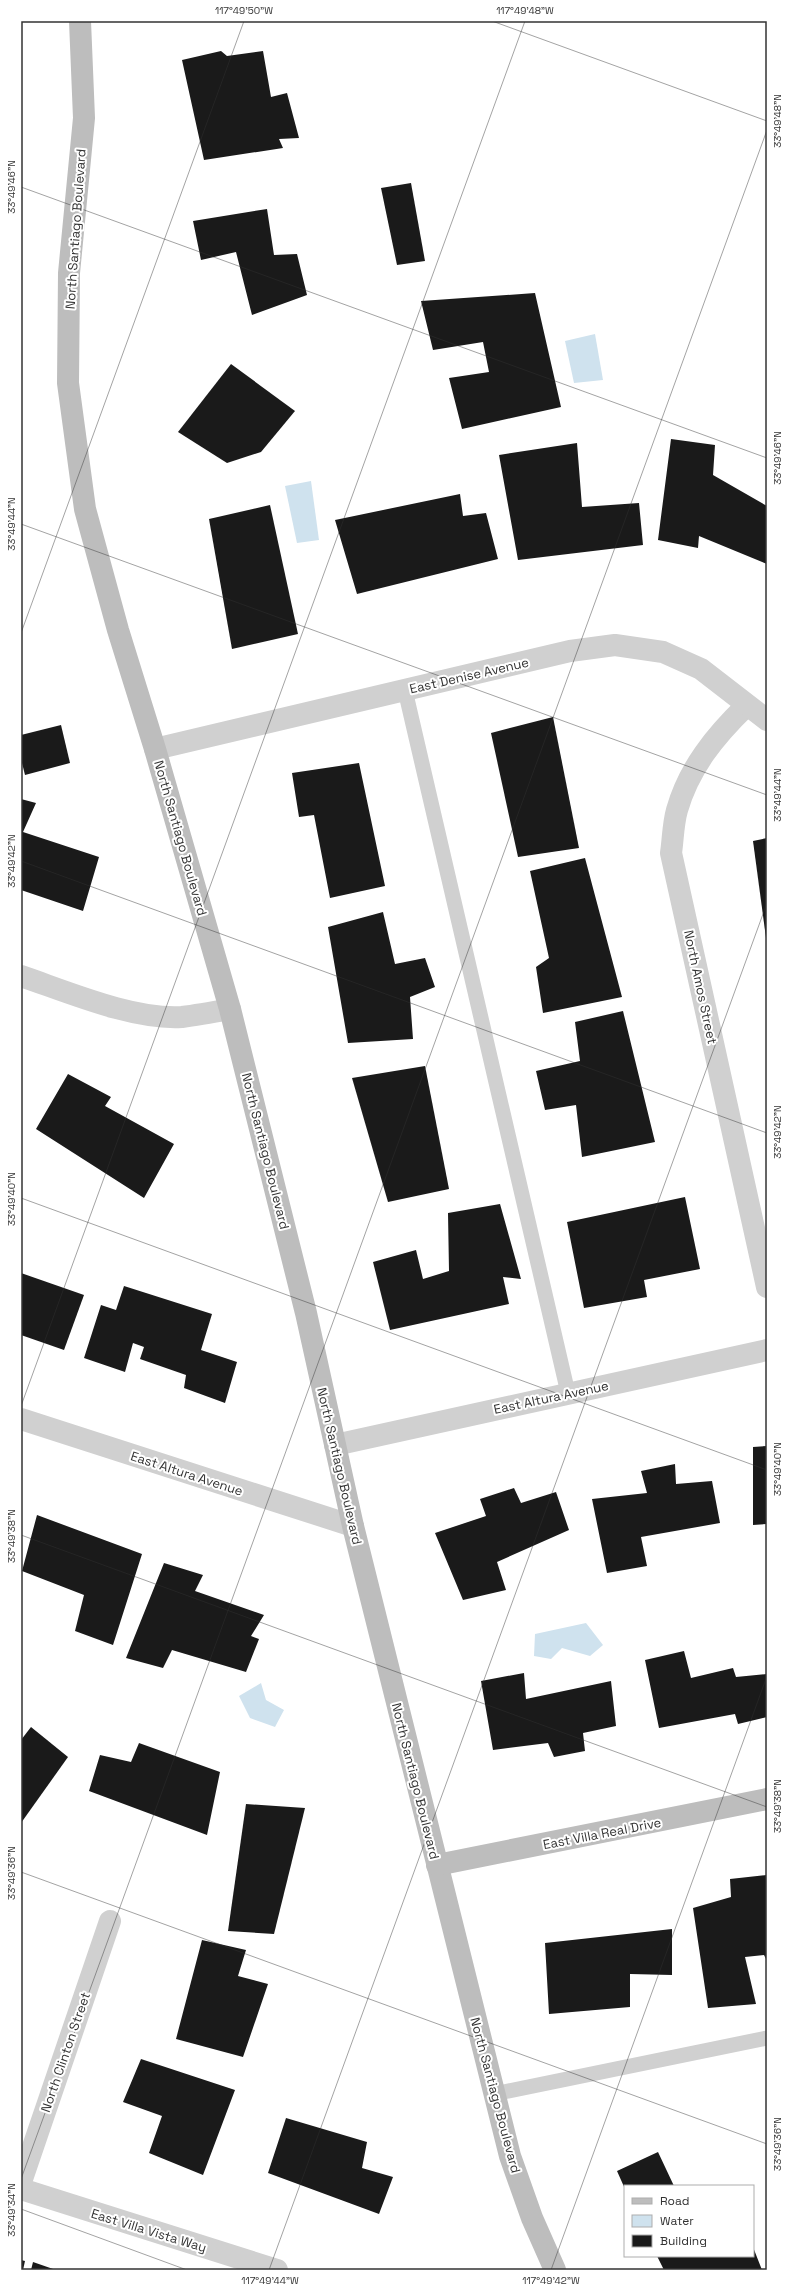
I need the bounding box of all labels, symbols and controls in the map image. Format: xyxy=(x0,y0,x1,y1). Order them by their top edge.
text: 117°49'50"W xyxy=(215,4,273,17)
text: 117°49'48"W xyxy=(496,4,554,17)
text: 33°49'48"N xyxy=(771,94,784,148)
street label: North Santiago Boulevard xyxy=(61,148,90,310)
text: 33°49'46"N xyxy=(5,160,18,214)
text: 33°49'46"N xyxy=(771,431,784,485)
text: 33°49'44"N xyxy=(5,497,18,551)
street label: East Denise Avenue xyxy=(408,653,530,697)
street label: North Santiago Boulevard xyxy=(150,759,211,918)
text: 33°49'44"N xyxy=(771,768,784,822)
text: 33°49'42"N xyxy=(5,834,18,888)
street label: North Amos Street xyxy=(680,929,721,1046)
street label: North Santiago Boulevard xyxy=(238,1071,293,1231)
text: 33°49'42"N xyxy=(771,1105,784,1159)
text: 33°49'40"N xyxy=(5,1172,18,1226)
street label: East Altura Avenue xyxy=(492,1377,610,1418)
street label: North Santiago Boulevard xyxy=(313,1386,366,1546)
text: 33°49'40"N xyxy=(771,1442,784,1496)
street label: East Altura Avenue xyxy=(129,1447,245,1500)
text: 33°49'38"N xyxy=(5,1509,18,1563)
street label: North Santiago Boulevard xyxy=(388,1701,443,1861)
text: 33°49'38"N xyxy=(771,1779,784,1833)
street label: East Villa Real Drive xyxy=(542,1814,663,1853)
text: 33°49'36"N xyxy=(5,1846,18,1900)
street label: North Clinton Street xyxy=(37,1990,94,2115)
street label: North Santiago Boulevard xyxy=(466,2015,525,2175)
text: 33°49'36"N xyxy=(771,2117,784,2171)
text: 33°49'34"N xyxy=(5,2183,18,2237)
legend xyxy=(624,2185,754,2257)
text: Road xyxy=(660,2193,689,2209)
street label: East Villa Vista Way xyxy=(89,2205,209,2256)
text: Water xyxy=(660,2213,694,2229)
text: Building xyxy=(660,2233,707,2249)
text: 117°49'44"W xyxy=(241,2274,299,2287)
text: 117°49'42"W xyxy=(522,2274,580,2287)

